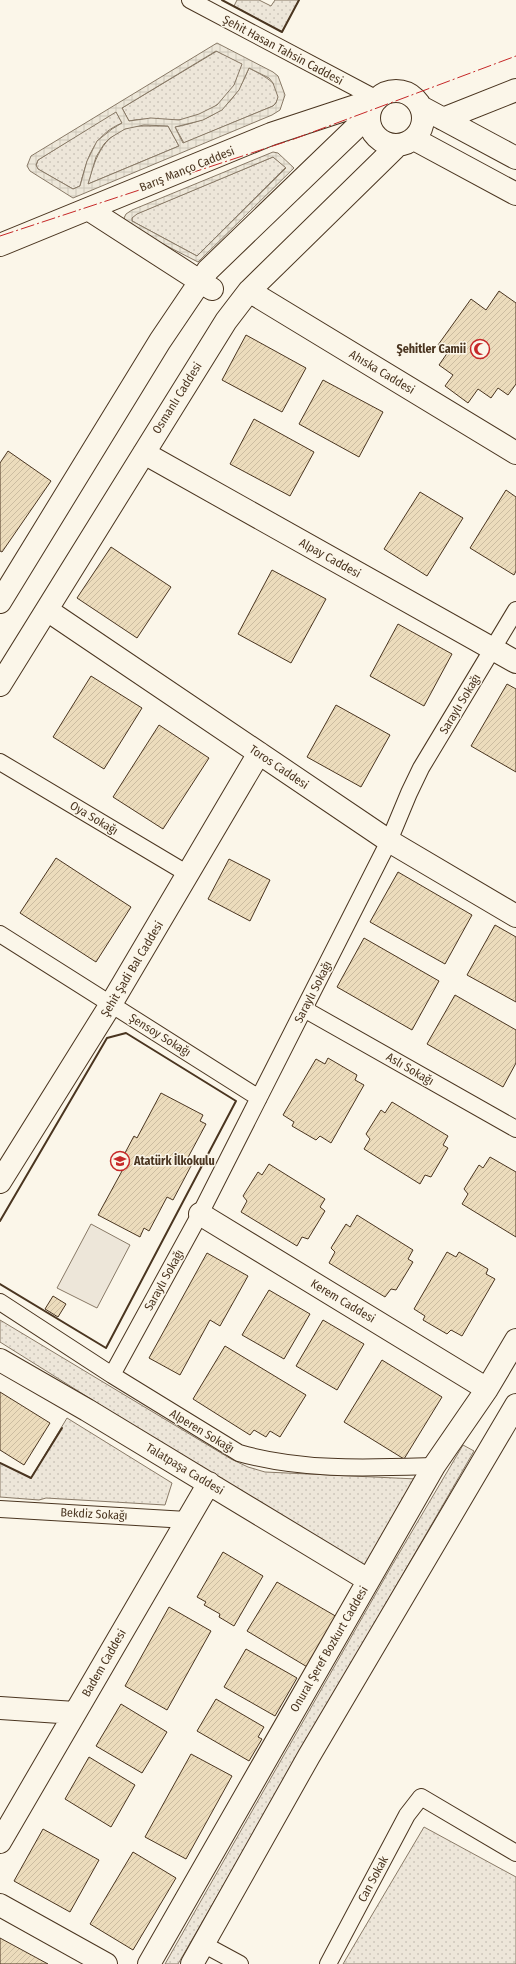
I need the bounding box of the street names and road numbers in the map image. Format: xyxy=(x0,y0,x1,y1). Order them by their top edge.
street label: Şehit Hasan Tahsin Caddesi xyxy=(220,12,346,88)
street label: Barış Manço Caddesi xyxy=(137,144,237,194)
street label: Ahıska Caddesi xyxy=(347,347,417,397)
street label: Osmanlı Caddesi xyxy=(149,360,205,436)
street label: Alpay Caddesi xyxy=(297,535,363,581)
street label: Saraylı Sokağı xyxy=(437,671,483,737)
street label: Toros Caddesi xyxy=(247,742,311,792)
street label: Oya Sokağı xyxy=(67,798,121,838)
street label: Şehit Şadi Bal Caddesi xyxy=(98,919,166,1019)
street label: Saraylı Sokağı xyxy=(291,959,335,1025)
street label: Şensoy Sokağı xyxy=(127,1011,193,1059)
street label: Aslı Sokağı xyxy=(384,1050,436,1088)
street label: Saraylı Sokağı xyxy=(141,1247,187,1313)
street label: Kerem Caddesi xyxy=(308,1276,378,1326)
street label: Alperen Sokağı xyxy=(167,1406,237,1456)
street label: Talatpaşa Caddesi xyxy=(144,1440,226,1498)
street label: Bekdiz Sokağı xyxy=(60,1505,128,1523)
street label: Onural Şeref Bozkurt Caddesi xyxy=(287,1584,371,1714)
street label: Badem Caddesi xyxy=(79,1627,129,1699)
street label: Can Sokak xyxy=(355,1853,391,1904)

